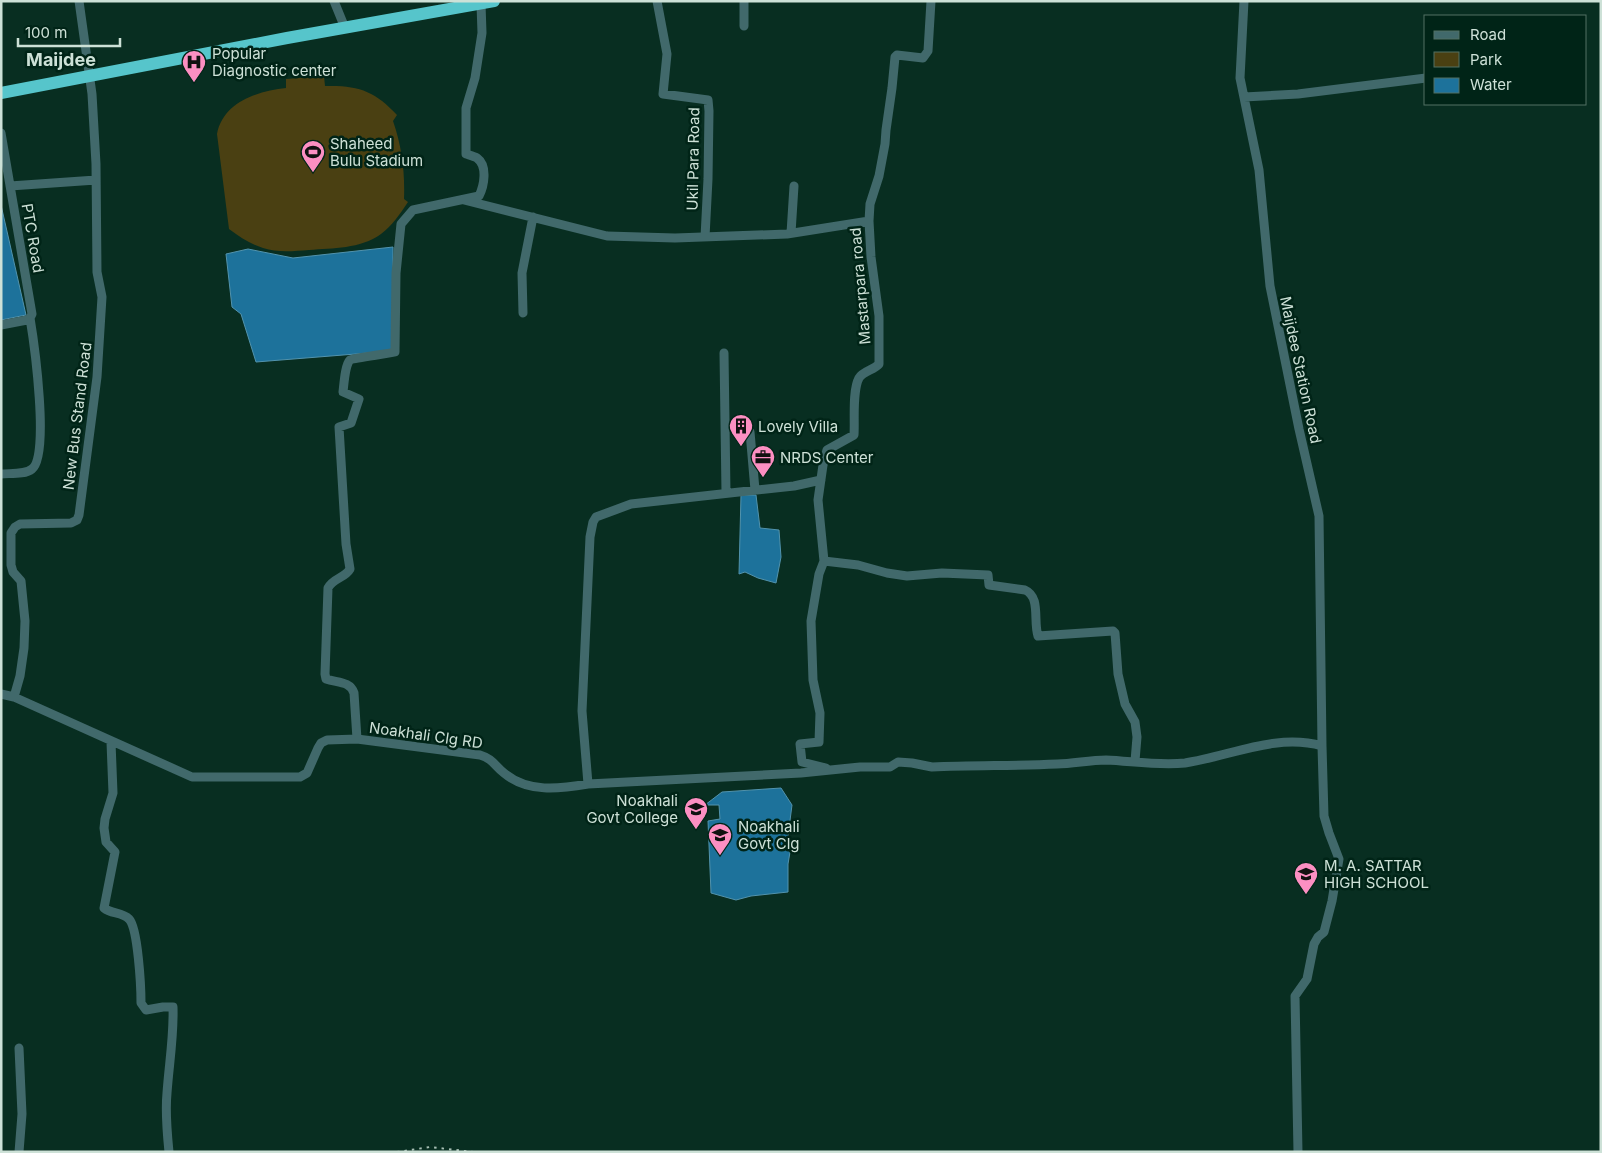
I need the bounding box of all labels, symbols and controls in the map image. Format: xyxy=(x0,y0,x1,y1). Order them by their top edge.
scale bar xyxy=(18,15,120,47)
legend xyxy=(1424,15,1587,105)
text: 100 m xyxy=(25,23,67,42)
text: Road xyxy=(1470,25,1506,44)
place label: Popular Diagnostic center xyxy=(212,44,337,80)
district label: Maijdee xyxy=(26,49,96,70)
hospital icon: Popular Diagnostic center xyxy=(181,49,207,83)
text: Park xyxy=(1470,50,1503,69)
text: Water xyxy=(1470,75,1512,94)
street label: Ukil Para Road xyxy=(683,107,703,211)
place label: Shaheed Bulu Stadium xyxy=(330,134,423,170)
sports icon: Shaheed Bulu Stadium xyxy=(300,139,326,173)
street label: PTC Road xyxy=(18,202,48,274)
street label: Mastarpara road xyxy=(845,227,875,345)
street label: Maijdee Station Road xyxy=(1276,295,1326,445)
street label: New Bus Stand Road xyxy=(59,341,95,491)
building icon: Lovely Villa xyxy=(728,413,754,447)
place label: Lovely Villa xyxy=(758,417,838,436)
office icon: NRDS Center xyxy=(750,444,776,478)
place label: NRDS Center xyxy=(780,448,874,467)
street label: Noakhali Clg RD xyxy=(368,718,484,752)
place label: Noakhali Govt College xyxy=(586,791,678,827)
school or university icon: Noakhali Govt College xyxy=(683,796,709,830)
place label: Noakhali Govt Clg xyxy=(738,817,800,853)
school or university icon: Noakhali Govt Clg xyxy=(707,822,733,856)
place label: M. A. SATTAR HIGH SCHOOL xyxy=(1324,856,1429,892)
school or university icon: M. A. SATTAR HIGH SCHOOL xyxy=(1293,861,1319,895)

